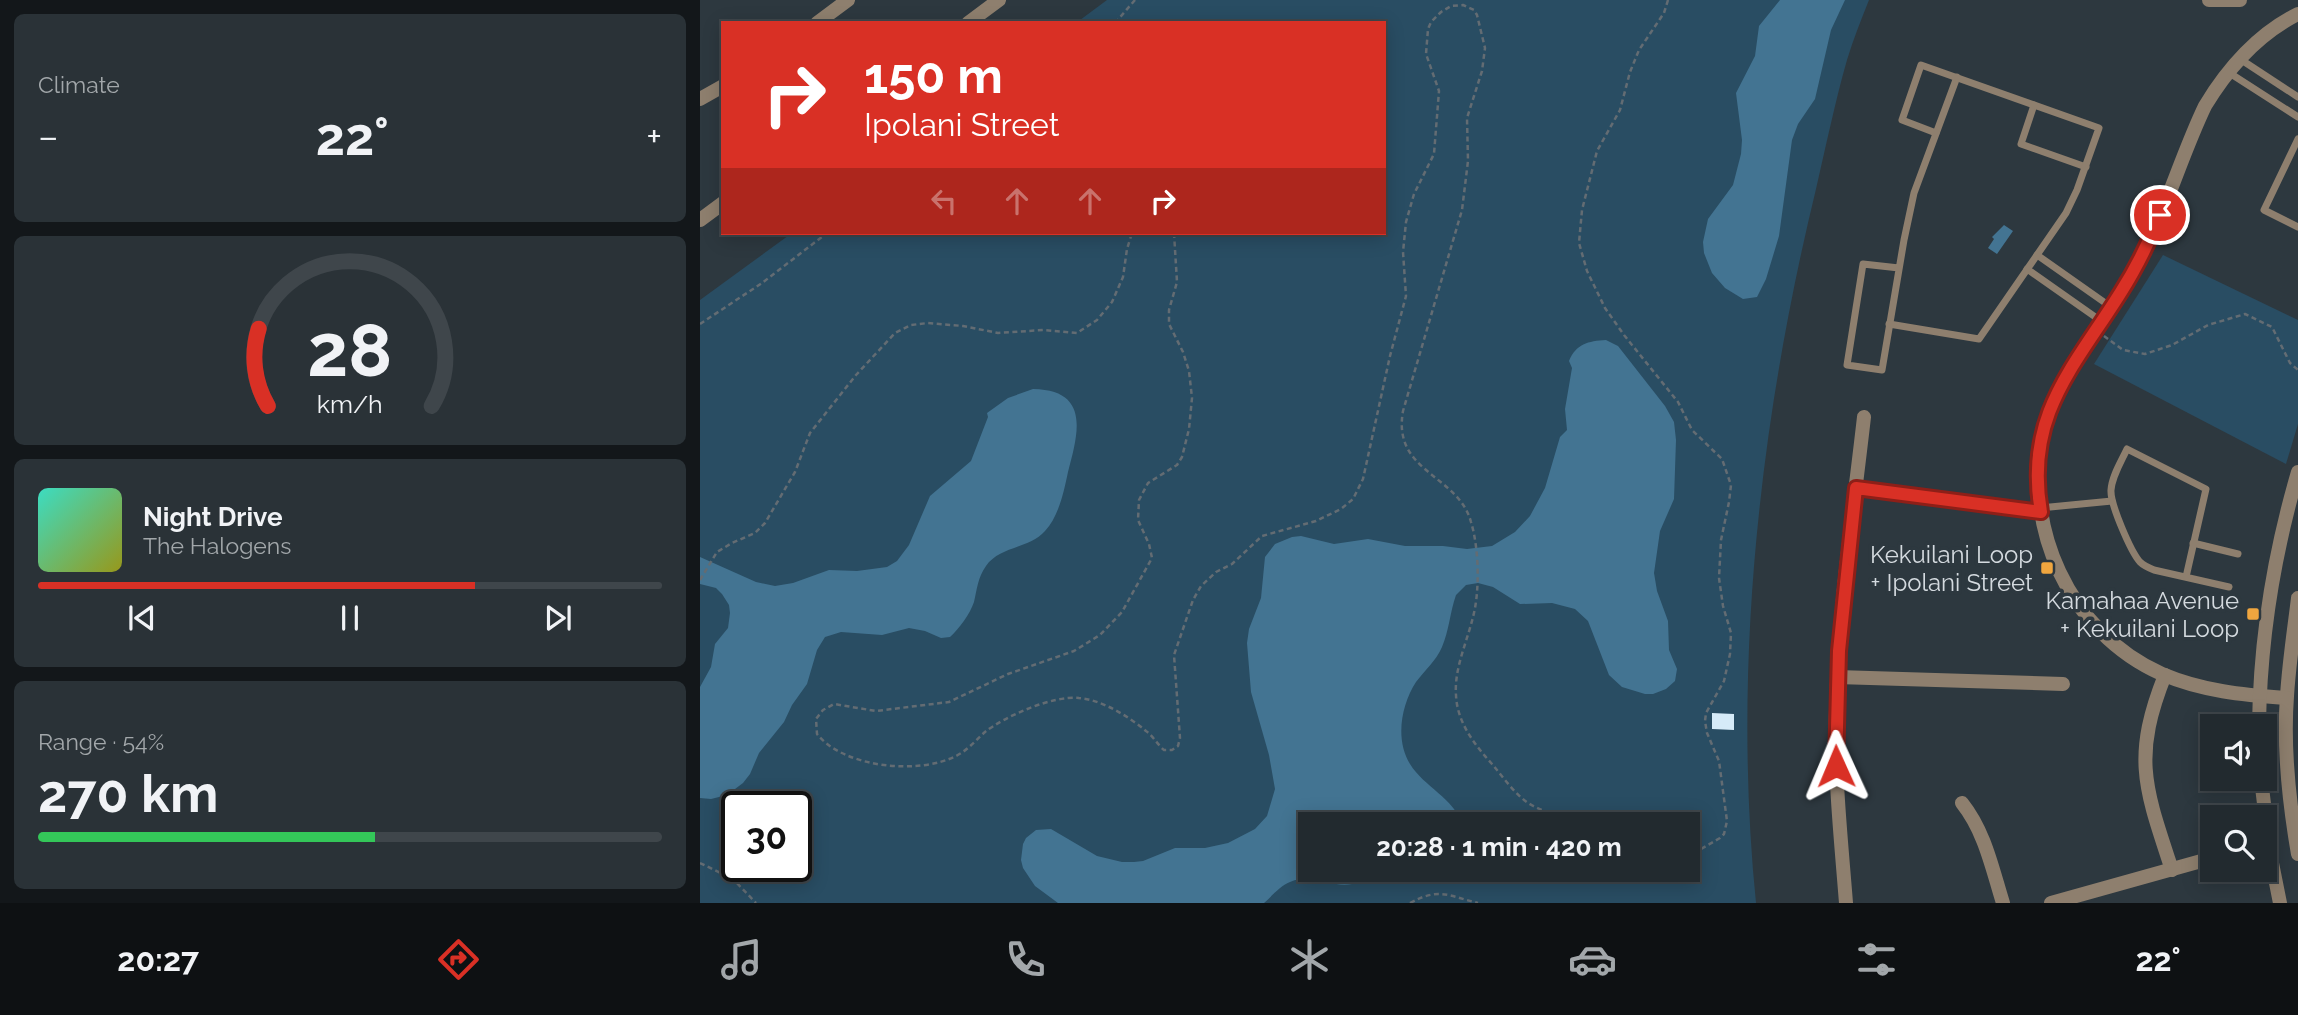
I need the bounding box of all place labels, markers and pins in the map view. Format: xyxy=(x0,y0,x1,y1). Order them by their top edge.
pin xyxy=(2130,185,2190,245)
place label: Kekuilani Loop + Ipolani Street xyxy=(1870,540,2033,597)
marker: Kekuilani Loop + Ipolani Street xyxy=(2039,560,2055,576)
place label: Kamahaa Avenue + Kekuilani Loop xyxy=(2046,586,2239,643)
marker: Kamahaa Avenue + Kekuilani Loop xyxy=(2245,606,2261,622)

